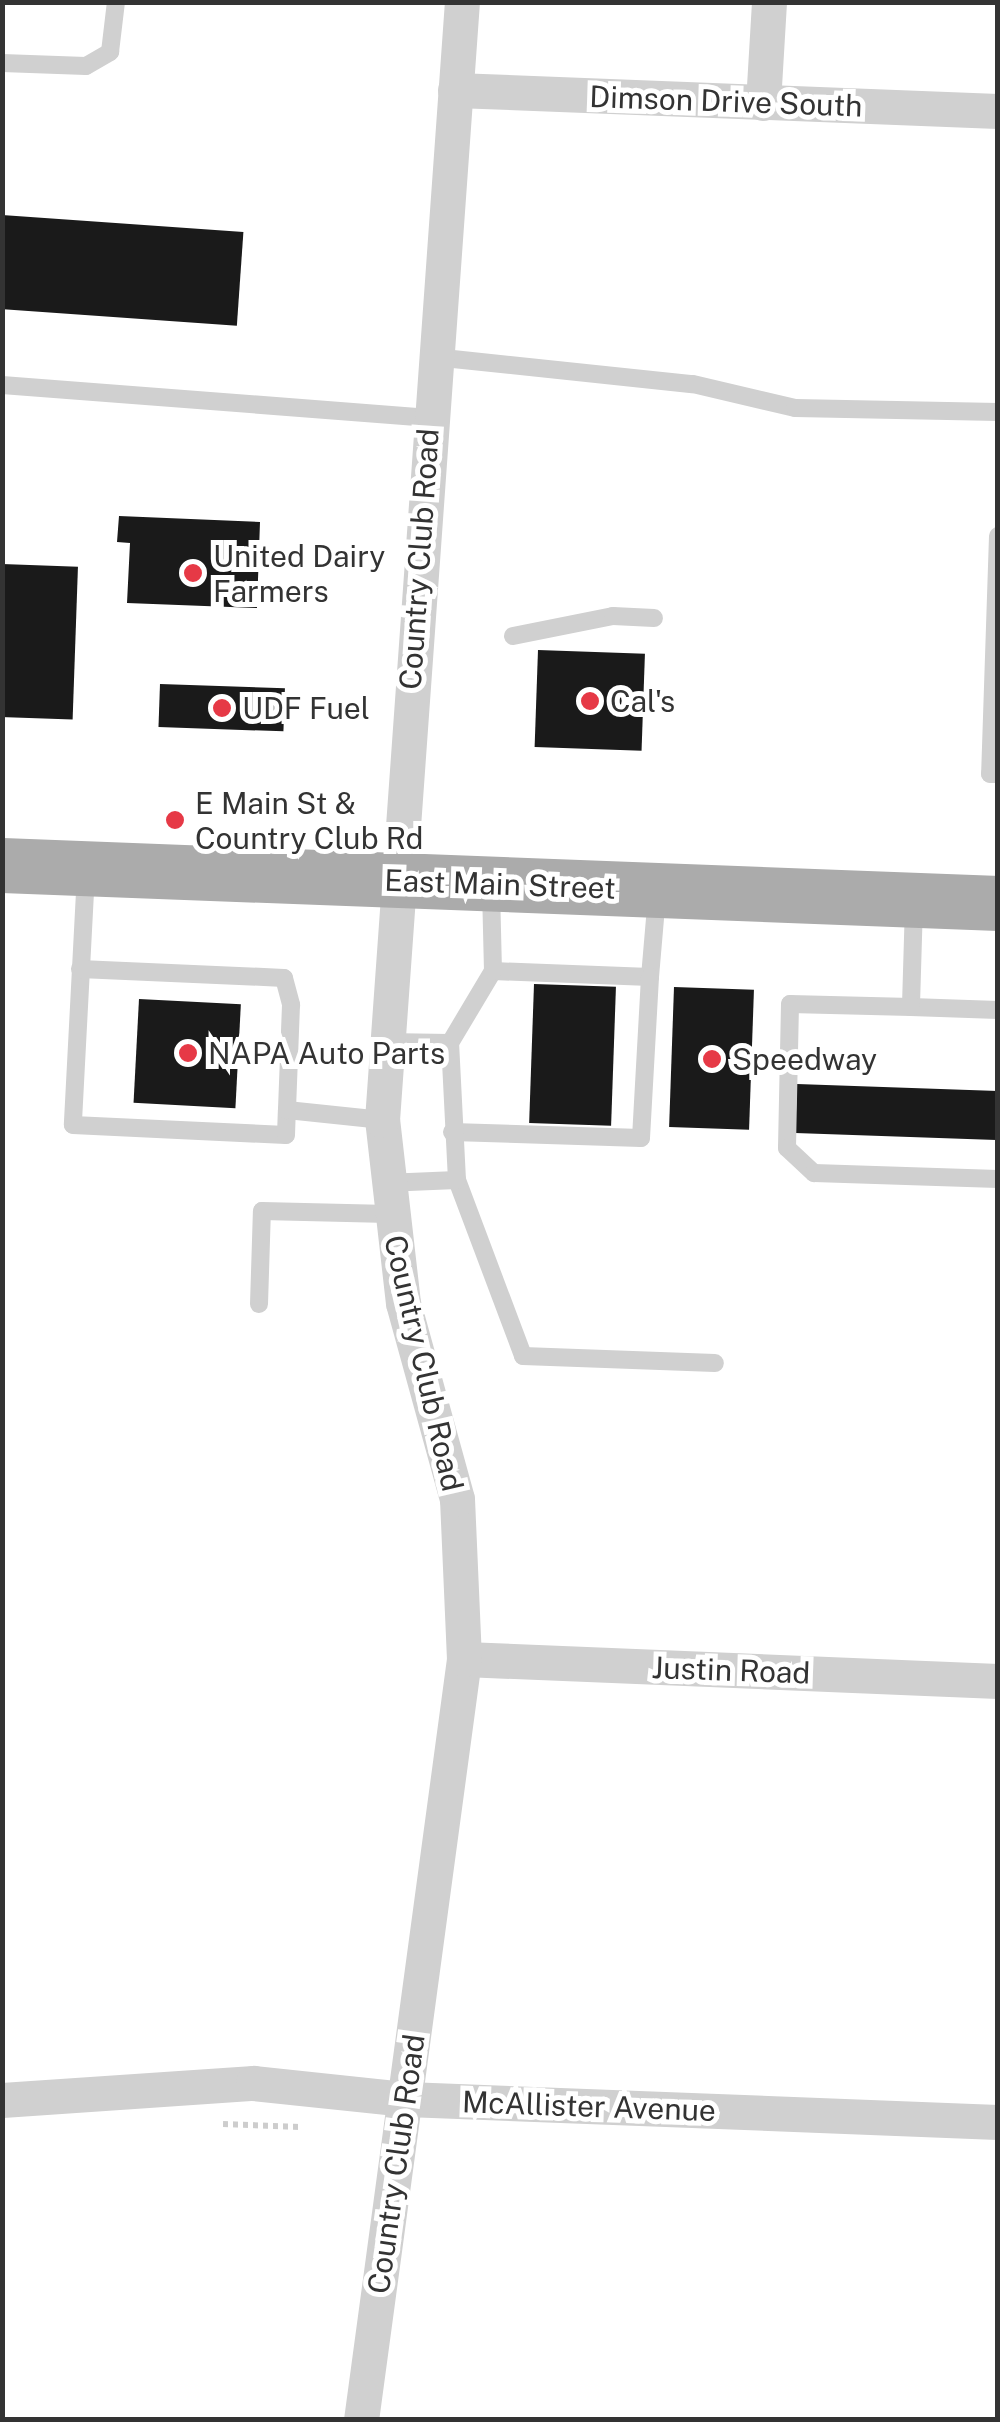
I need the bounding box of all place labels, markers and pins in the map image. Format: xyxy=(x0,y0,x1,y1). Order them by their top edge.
place label: United Dairy Farmers xyxy=(213,538,385,608)
marker: United Dairy Farmers xyxy=(182,562,204,584)
place label: Cal's xyxy=(610,683,675,719)
place label: UDF Fuel xyxy=(242,690,370,726)
marker: Cal's xyxy=(579,690,601,712)
marker: UDF Fuel xyxy=(211,697,233,719)
place label: E Main St & Country Club Rd xyxy=(195,785,424,856)
marker: E Main St & Country Club Rd xyxy=(164,809,186,831)
place label: NAPA Auto Parts xyxy=(208,1035,445,1071)
place label: Speedway xyxy=(732,1041,877,1077)
marker: NAPA Auto Parts xyxy=(177,1042,199,1064)
marker: Speedway xyxy=(701,1048,723,1070)

